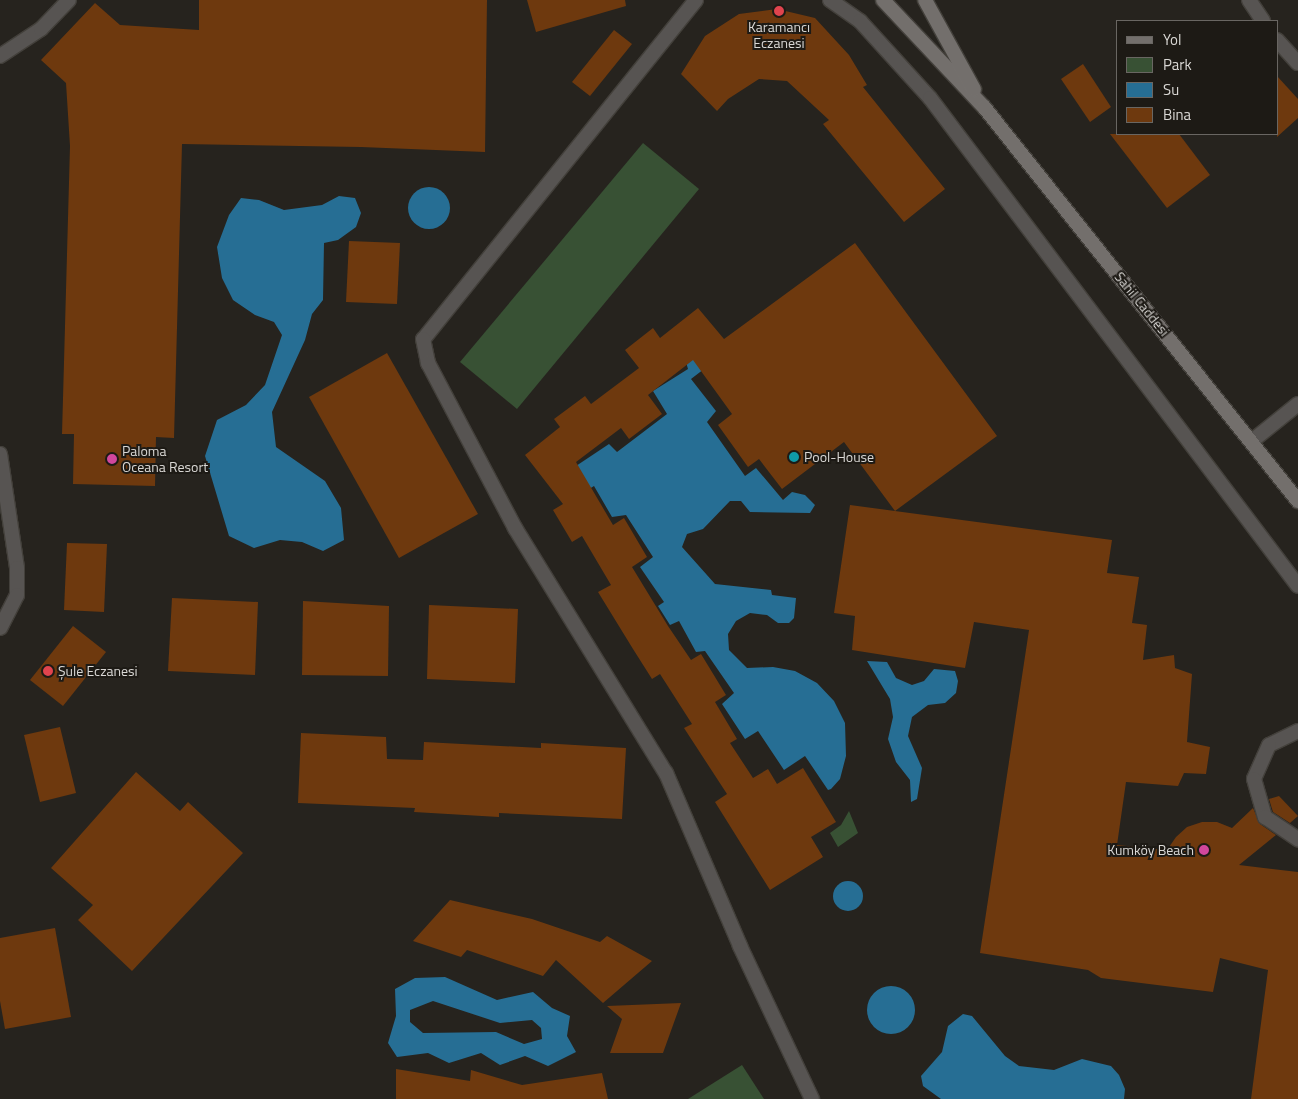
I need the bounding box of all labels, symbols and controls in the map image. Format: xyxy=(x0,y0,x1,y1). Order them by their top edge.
marker: Karamancı Eczanesi xyxy=(773,5,785,17)
place label: Karamancı Eczanesi xyxy=(748,19,810,52)
legend xyxy=(1116,20,1278,135)
text: Yol xyxy=(1163,28,1181,51)
text: Park xyxy=(1163,53,1192,76)
text: Su xyxy=(1163,78,1179,101)
text: Bina xyxy=(1163,103,1191,126)
street label: Sahil Caddesi xyxy=(1111,269,1173,339)
place label: Paloma Oceana Resort xyxy=(122,443,208,476)
place label: Pool-House xyxy=(804,449,874,465)
marker: Pool-House xyxy=(788,451,800,463)
marker: Paloma Oceana Resort xyxy=(106,453,118,465)
place label: Şule Eczanesi xyxy=(58,663,138,679)
marker: Şule Eczanesi xyxy=(42,665,54,677)
place label: Kumköy Beach xyxy=(1107,842,1194,858)
marker: Kumköy Beach xyxy=(1198,844,1210,856)

